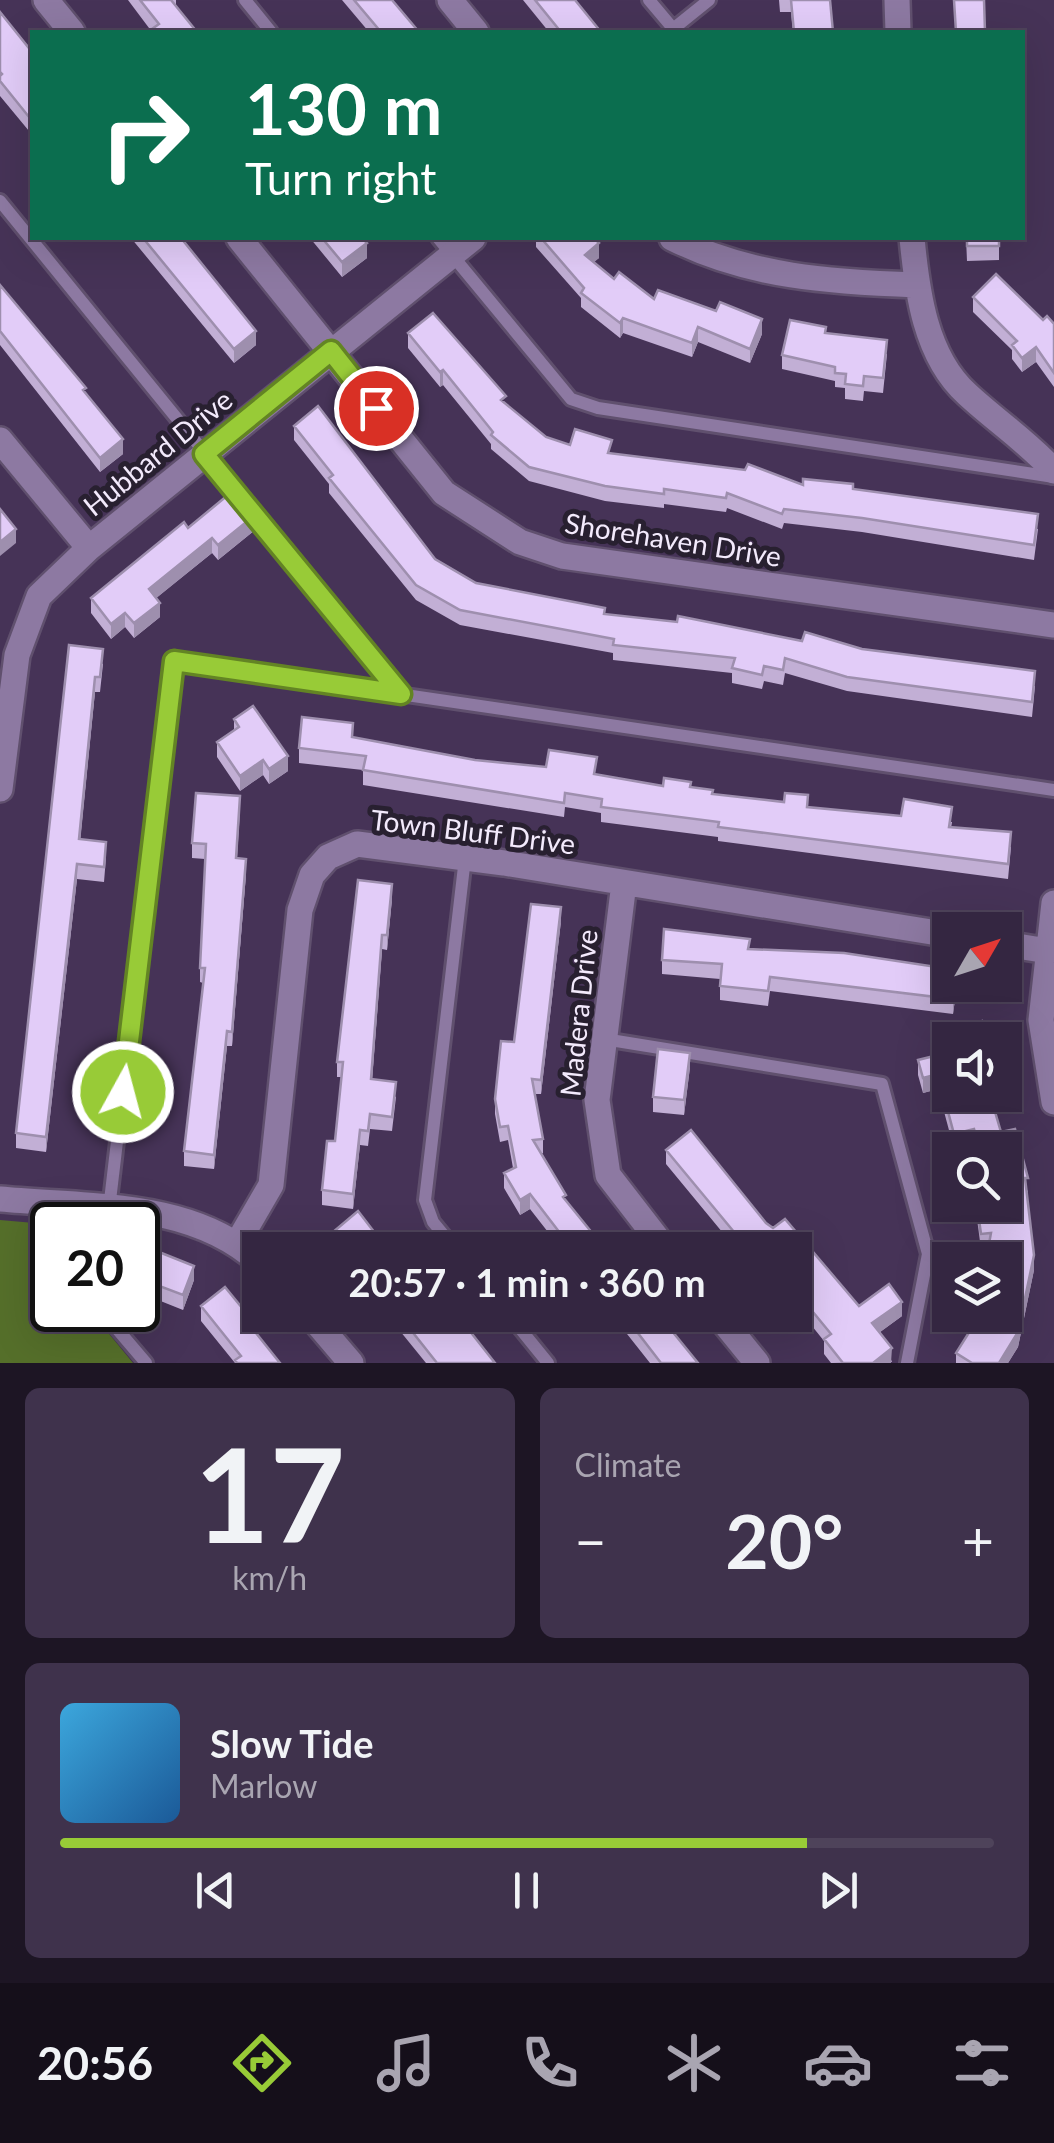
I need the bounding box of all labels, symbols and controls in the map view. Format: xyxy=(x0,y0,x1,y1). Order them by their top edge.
text: 130 m xyxy=(245,66,442,150)
icon: right xyxy=(80,70,210,200)
text: Turn right xyxy=(245,151,436,205)
pin xyxy=(334,366,419,451)
icon: arrive xyxy=(349,381,404,436)
street label: Hubbard Drive xyxy=(76,382,239,522)
street label: Shorehaven Drive xyxy=(563,505,784,573)
street label: Town Bluff Drive xyxy=(369,802,577,860)
north arrow xyxy=(932,912,1022,1002)
map controls xyxy=(932,912,1022,1332)
street label: Madera Drive xyxy=(552,928,604,1098)
button: sound xyxy=(932,1022,1022,1112)
position arrow xyxy=(71,1040,175,1144)
button: search xyxy=(932,1132,1022,1222)
speed limit sign: 20 xyxy=(30,1202,160,1332)
button: layers xyxy=(932,1242,1022,1332)
text: 20:57 · 1 min · 360 m xyxy=(348,1259,706,1305)
text: 17 xyxy=(194,1415,345,1571)
text: Climate xyxy=(575,1445,681,1484)
text: 20° xyxy=(725,1495,843,1585)
text: − xyxy=(575,1507,606,1573)
text: + xyxy=(962,1507,994,1573)
text: km/h xyxy=(232,1558,307,1597)
text: Slow Tide xyxy=(210,1720,373,1766)
text: Marlow xyxy=(210,1766,317,1805)
icon: previous xyxy=(188,1863,243,1918)
icon: pause xyxy=(499,1863,554,1918)
icon: next xyxy=(811,1863,866,1918)
icon: directions xyxy=(227,2028,297,2098)
icon: music xyxy=(371,2028,441,2098)
icon: phone xyxy=(515,2028,585,2098)
icon: climate xyxy=(659,2028,729,2098)
icon: car xyxy=(803,2028,873,2098)
icon: filters xyxy=(947,2028,1017,2098)
text: 20:56 xyxy=(37,2036,153,2090)

